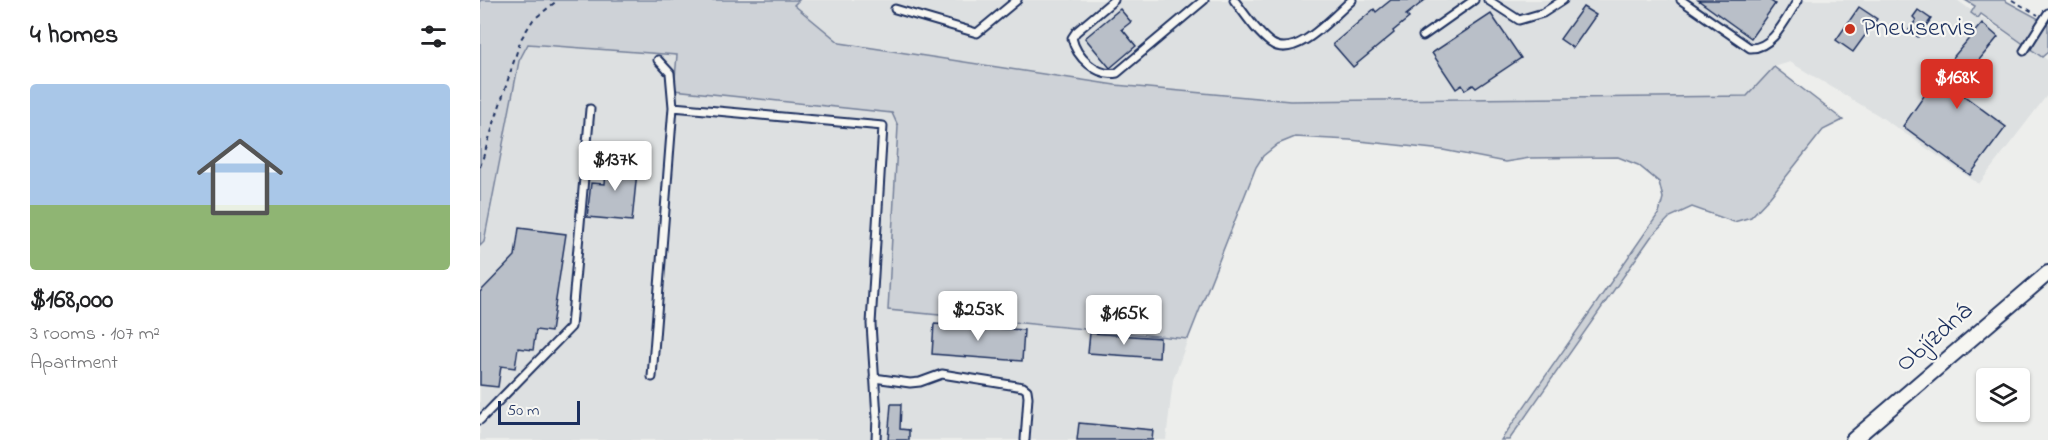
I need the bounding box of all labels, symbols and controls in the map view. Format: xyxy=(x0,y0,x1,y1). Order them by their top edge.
place label: Pneuservis xyxy=(1862,10,1976,48)
text: 4 homes xyxy=(30,17,118,55)
icon: filters xyxy=(417,20,450,53)
marker: Pneuservis xyxy=(1843,22,1857,36)
pin: $168K xyxy=(1915,59,1999,110)
text: $168K xyxy=(1935,64,1979,93)
icon: home xyxy=(186,123,294,231)
pin: $137K xyxy=(573,141,657,192)
text: $137K xyxy=(593,146,637,175)
text: $168,000 xyxy=(30,282,113,320)
pin: $253K xyxy=(936,291,1020,342)
street label: Objízdná xyxy=(1888,294,1982,382)
pin: $165K xyxy=(1082,295,1166,346)
text: $253K xyxy=(952,296,1004,325)
text: $165K xyxy=(1100,300,1148,329)
text: 3 rooms · 107 m² xyxy=(30,320,160,349)
text: Apartment xyxy=(30,349,118,378)
map controls xyxy=(1976,368,2030,422)
button: layers xyxy=(1976,368,2030,422)
scale bar xyxy=(498,398,580,426)
text: 50 m xyxy=(507,399,539,423)

